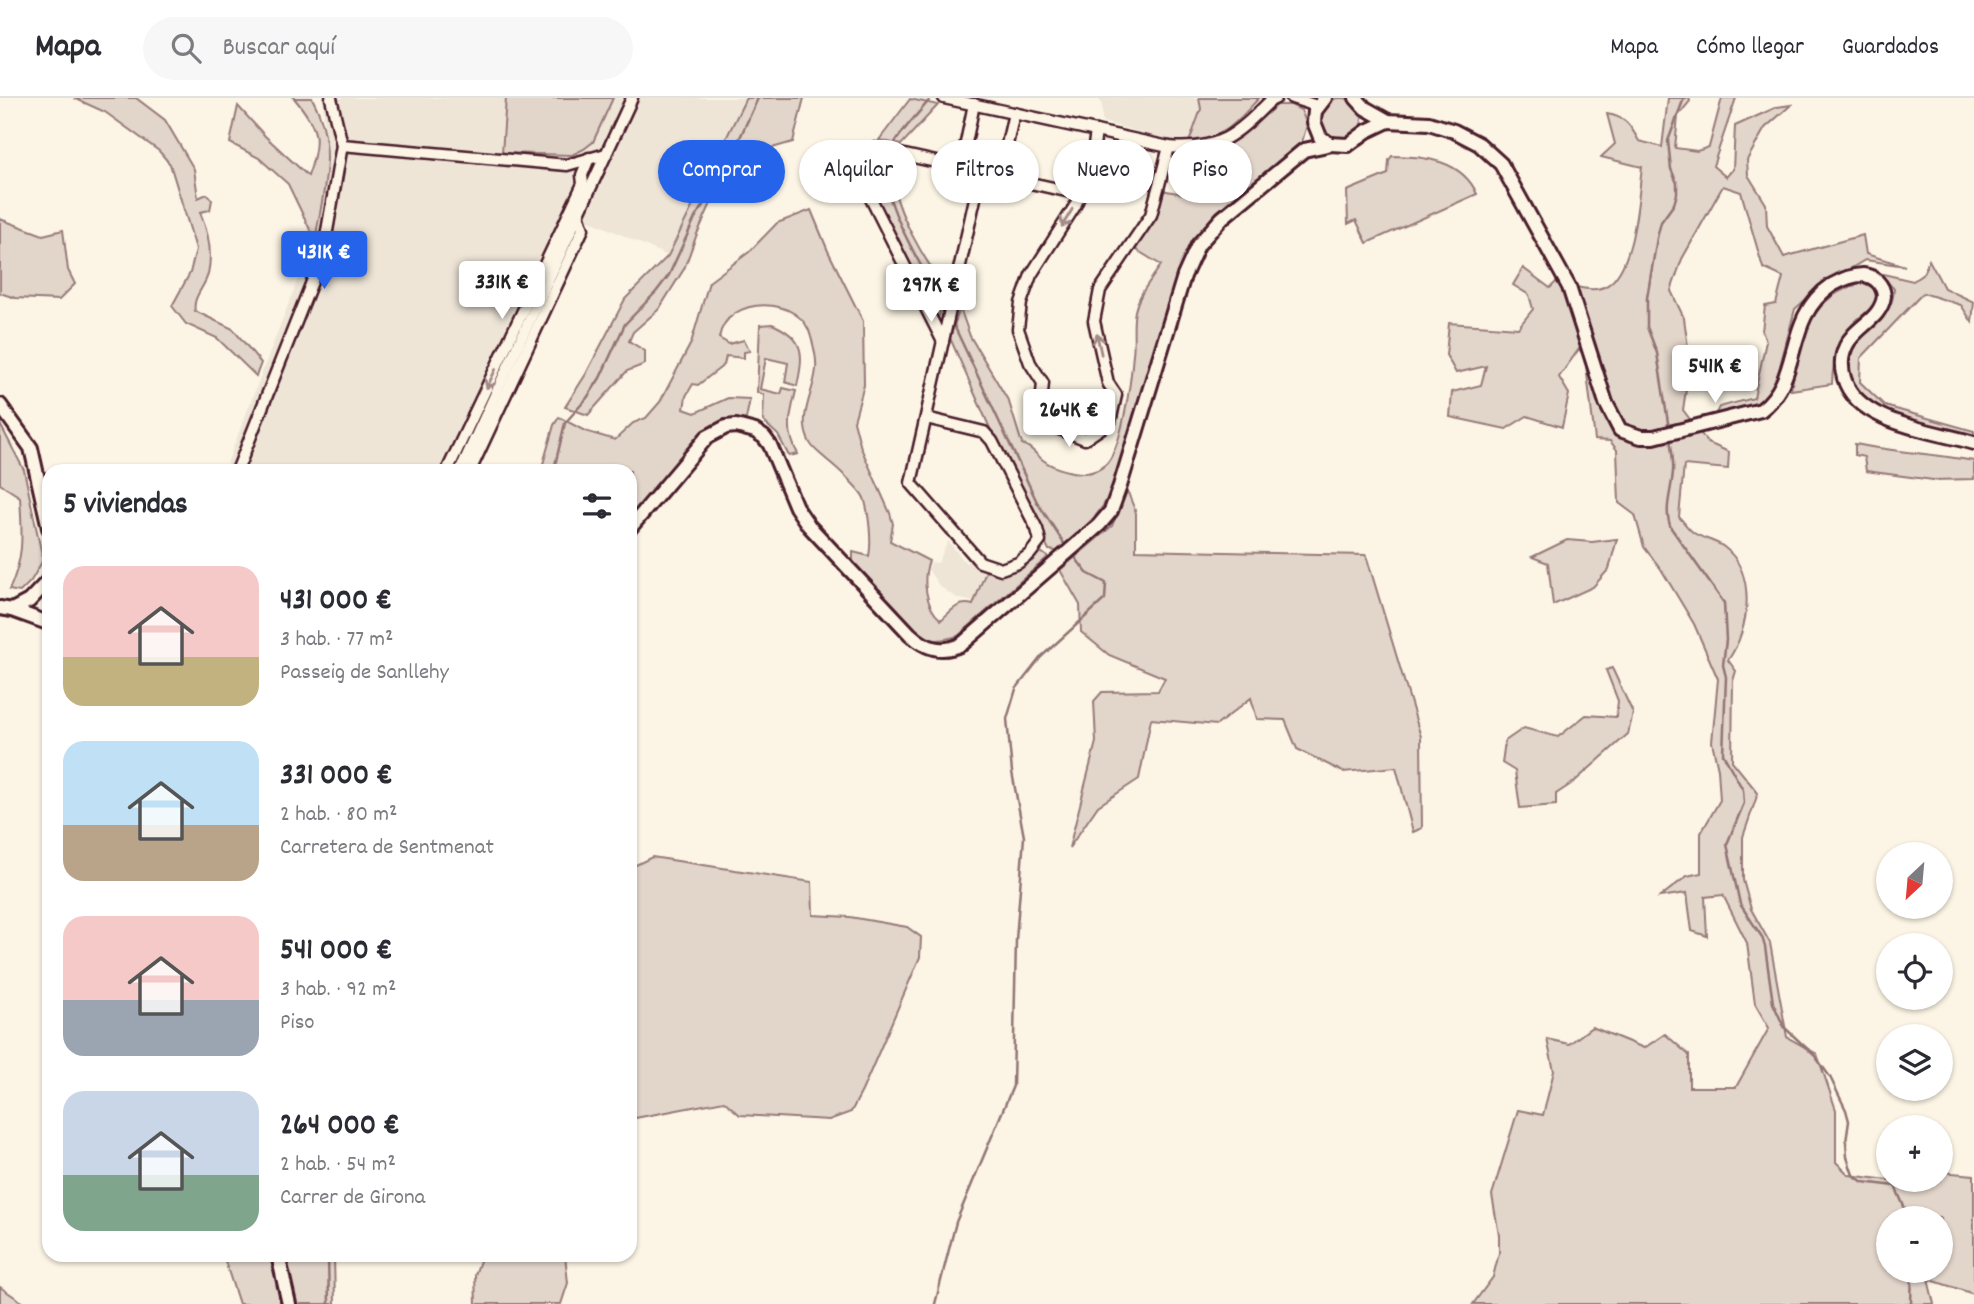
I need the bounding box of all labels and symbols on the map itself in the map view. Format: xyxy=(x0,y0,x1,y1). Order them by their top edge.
one-way arrow xyxy=(1060,208,1075,227)
pin: 431K € xyxy=(267,232,381,291)
pin: 331K € xyxy=(445,262,559,321)
pin: 297K € xyxy=(874,264,988,324)
one-way arrow xyxy=(1092,333,1106,356)
pin: 541K € xyxy=(1658,345,1772,405)
one-way arrow xyxy=(484,368,498,389)
pin: 264K € xyxy=(1012,390,1126,449)
north arrow xyxy=(1876,842,1953,919)

